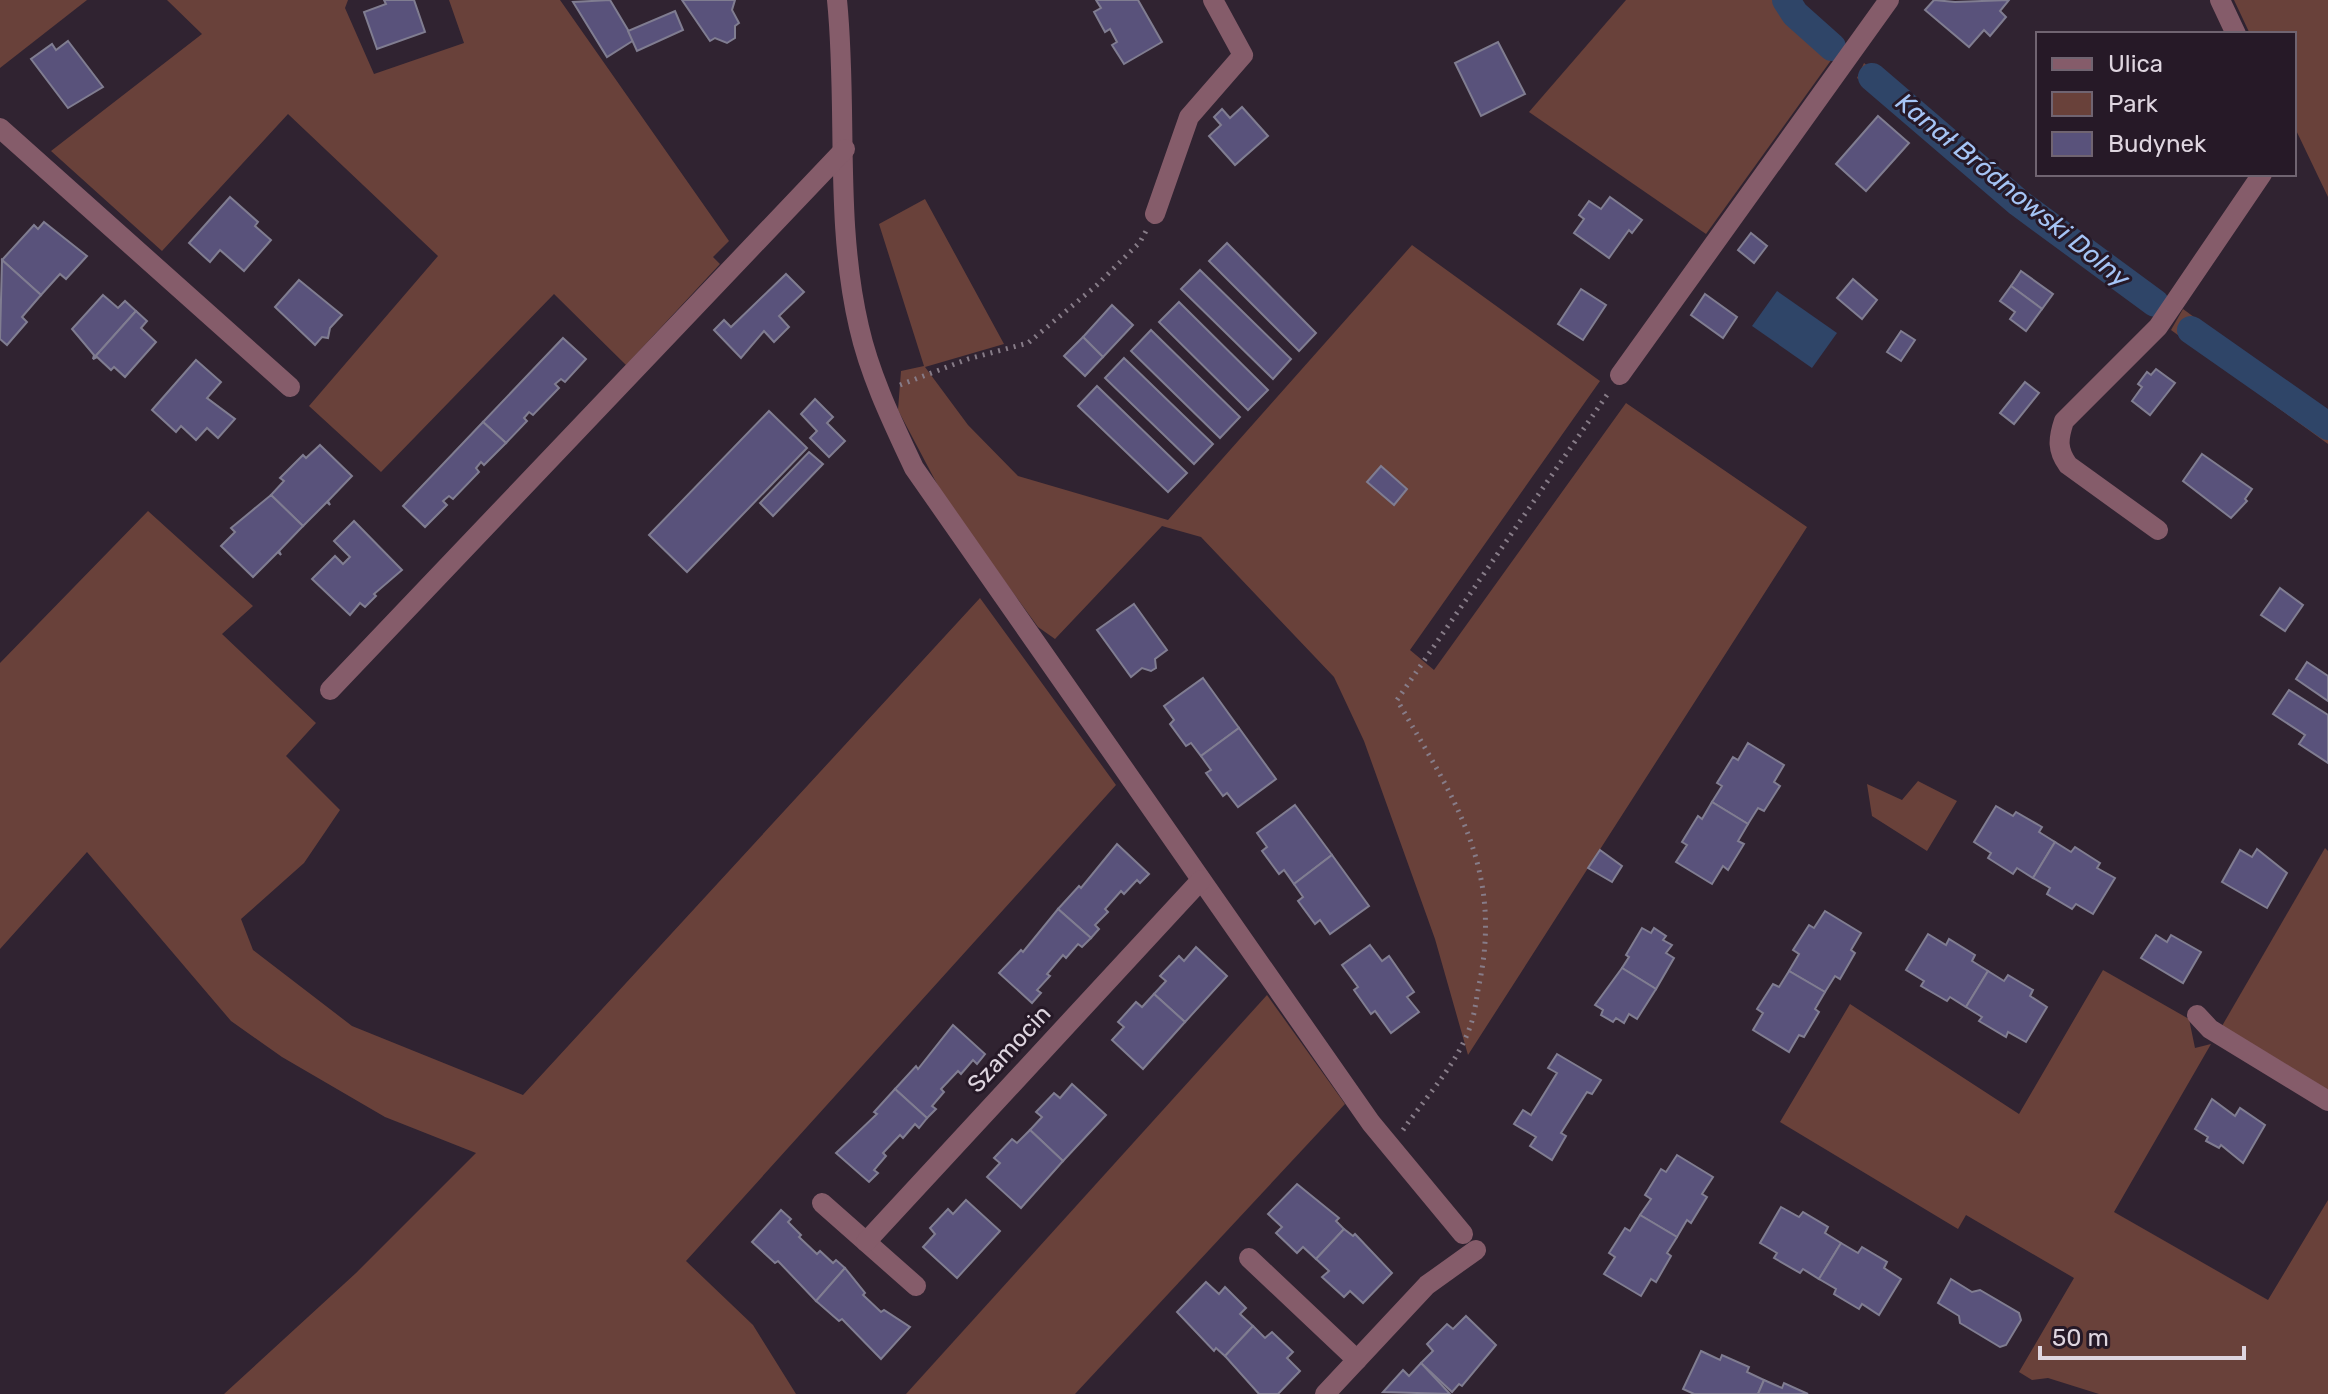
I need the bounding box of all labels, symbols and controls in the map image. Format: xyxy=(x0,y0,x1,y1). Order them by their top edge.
legend xyxy=(2036,32,2296,176)
text: Ulica xyxy=(2108,50,2163,78)
water label: Kanał Bródnowski Dolny xyxy=(1890,87,2136,295)
text: Park xyxy=(2108,90,2159,118)
text: Budynek xyxy=(2108,130,2207,158)
street label: Szamocin xyxy=(962,1000,1056,1098)
scale bar xyxy=(2040,1310,2244,1360)
text: 50 m xyxy=(2052,1324,2109,1352)

